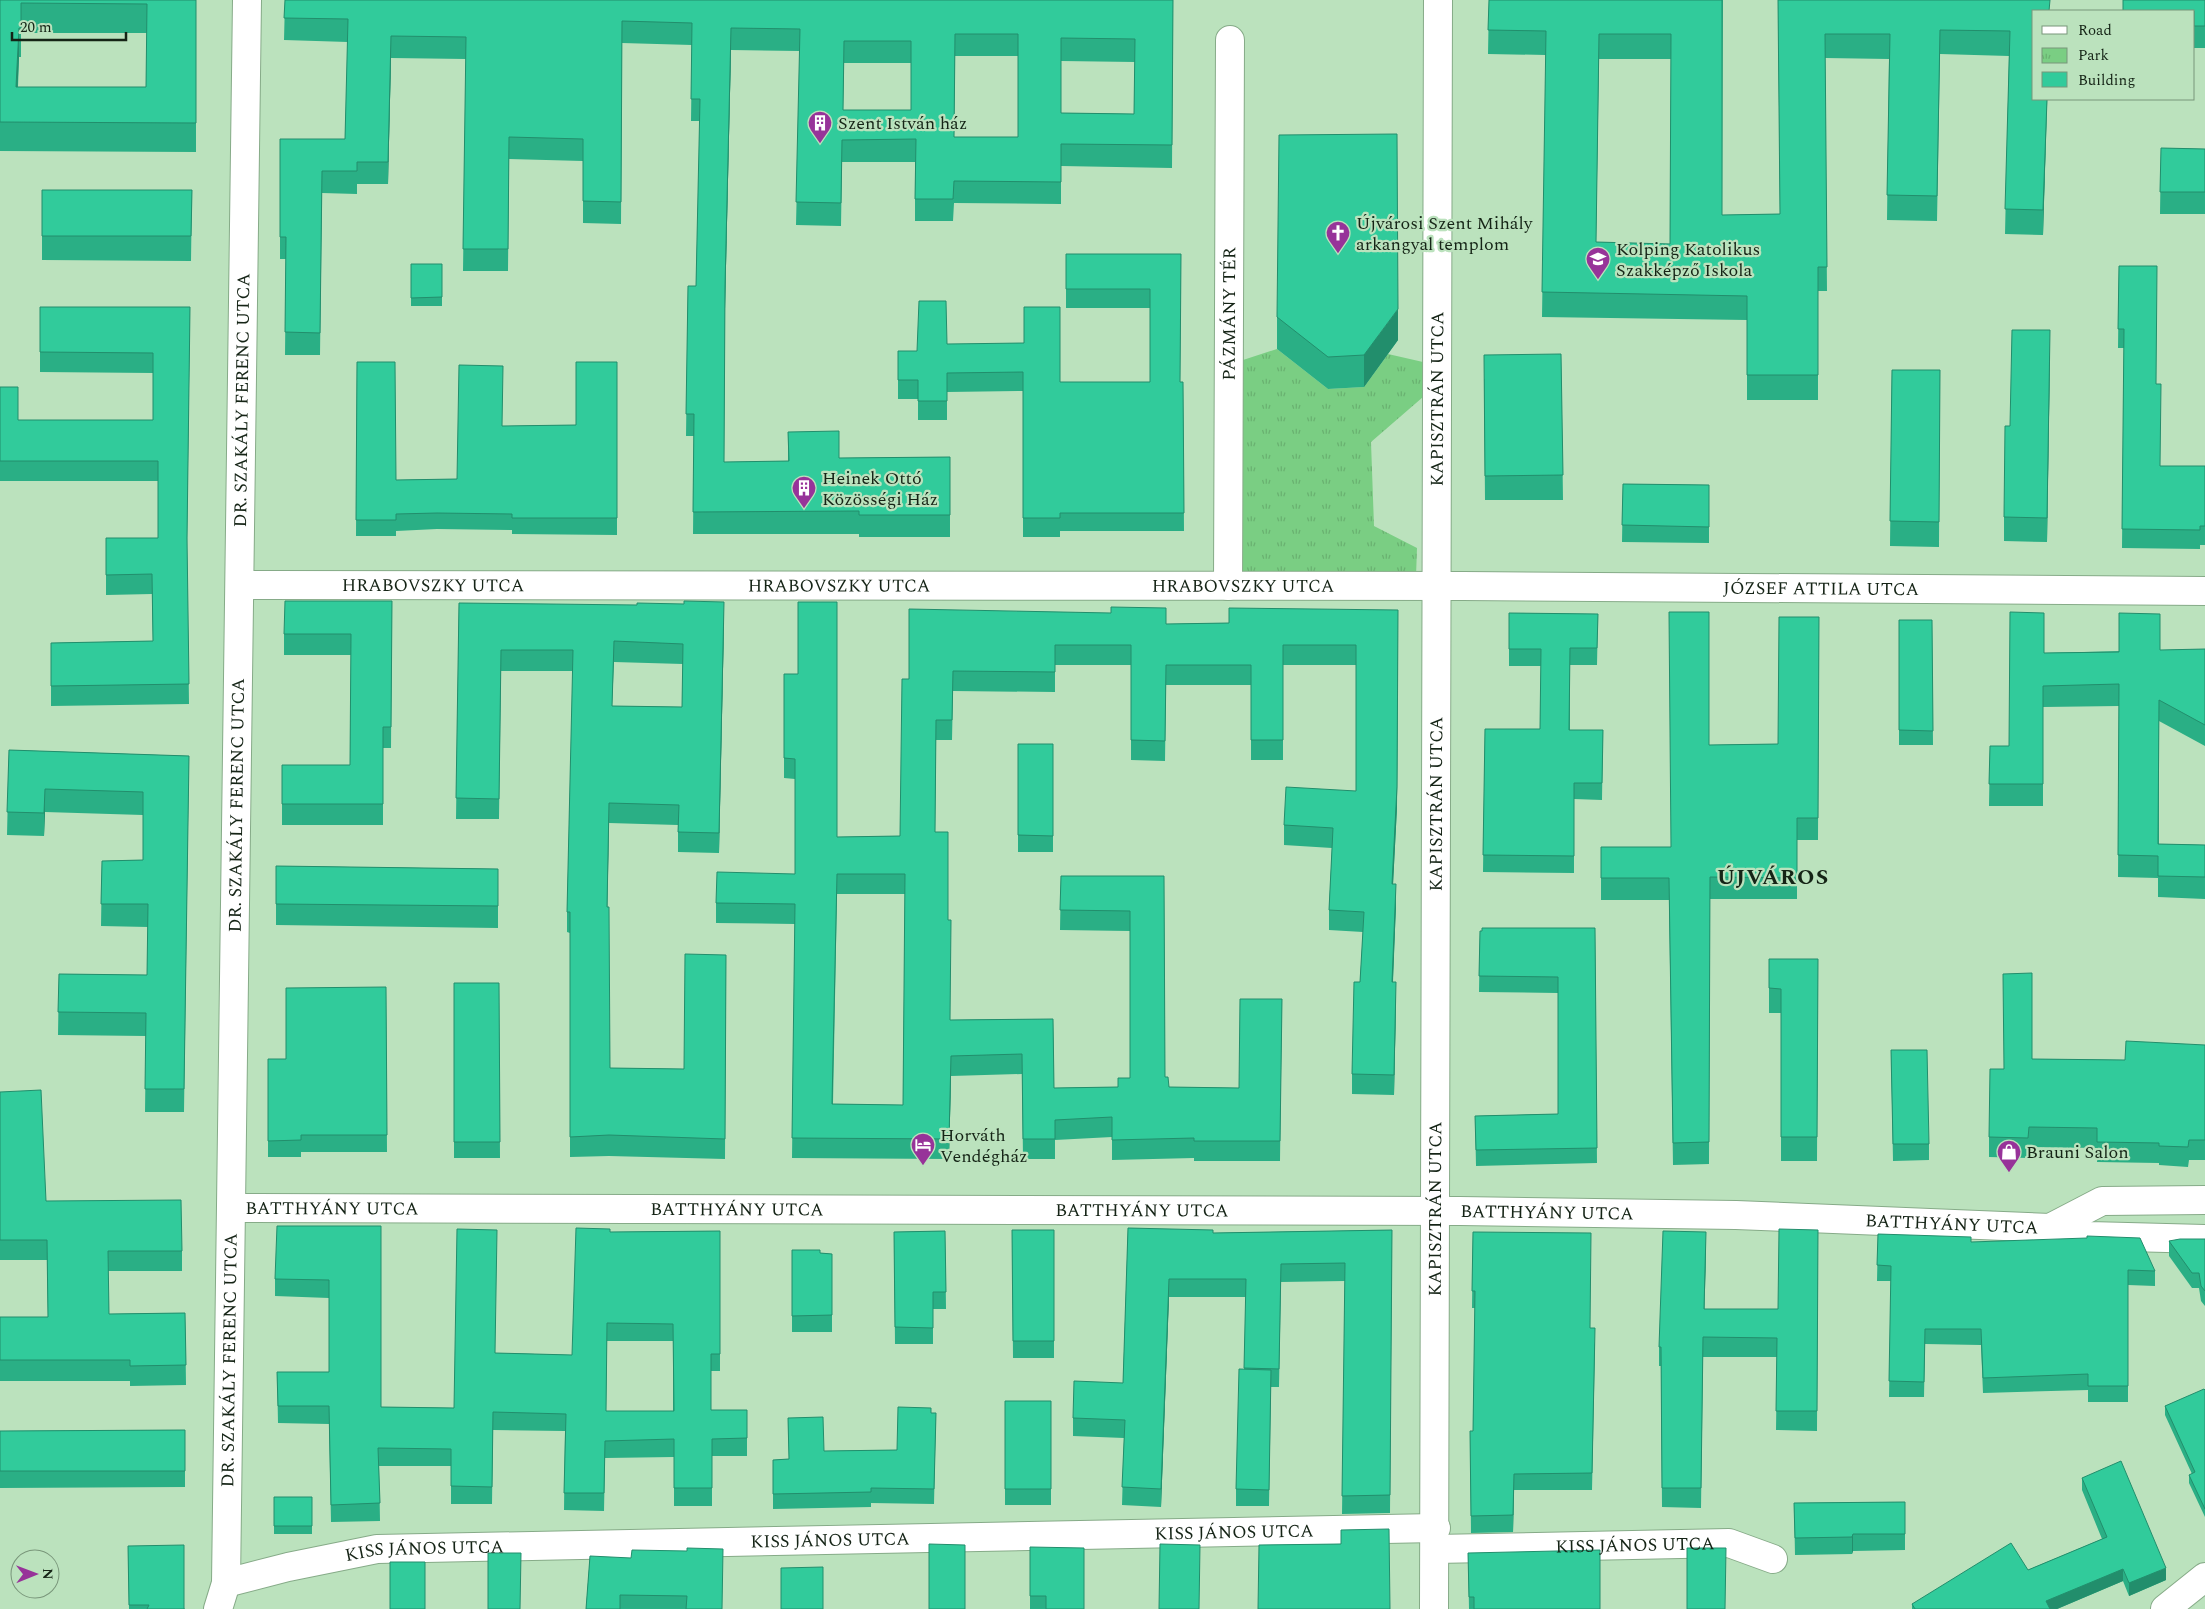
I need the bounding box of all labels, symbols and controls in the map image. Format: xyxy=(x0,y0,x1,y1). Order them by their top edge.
scale bar xyxy=(12,10,126,42)
legend xyxy=(2032,10,2195,100)
text: 20 m xyxy=(20,16,52,39)
text: Road xyxy=(2078,19,2112,42)
text: Park xyxy=(2078,44,2109,67)
text: Building xyxy=(2078,69,2135,92)
building icon: Szent István ház xyxy=(807,110,833,144)
place label: Szent István ház xyxy=(838,110,967,137)
place label: Újvárosi Szent Mihály arkangyal templom xyxy=(1356,210,1534,258)
church icon: Újvárosi Szent Mihály arkangyal templom xyxy=(1325,220,1351,254)
place label: Kolping Katolikus Szakképző Iskola xyxy=(1616,236,1760,284)
school or university icon: Kolping Katolikus Szakképző Iskola xyxy=(1585,246,1611,280)
street label: PÁZMÁNY TÉR xyxy=(1216,247,1243,381)
street label: DR. SZAKÁLY FERENC UTCA xyxy=(227,273,257,528)
street label: KAPISZTRÁN UTCA xyxy=(1424,312,1451,486)
place label: Heinek Ottó Közösségi Ház xyxy=(822,465,938,513)
building icon: Heinek Ottó Közösségi Ház xyxy=(791,475,817,509)
street label: HRABOVSZKY UTCA xyxy=(342,572,524,599)
street label: HRABOVSZKY UTCA xyxy=(748,572,930,600)
street label: HRABOVSZKY UTCA xyxy=(1152,573,1334,600)
street label: JÓZSEF ATTILA UTCA xyxy=(1723,575,1919,603)
street label: DR. SZAKÁLY FERENC UTCA xyxy=(222,678,252,933)
street label: KAPISZTRÁN UTCA xyxy=(1423,717,1450,891)
district label: ÚJVÁROS xyxy=(1717,861,1829,894)
place label: Horváth Vendégház xyxy=(940,1122,1028,1170)
street label: KAPISZTRÁN UTCA xyxy=(1422,1122,1449,1296)
hotel icon: Horváth Vendégház xyxy=(910,1132,936,1166)
shop icon: Brauni Salon xyxy=(1996,1139,2022,1173)
place label: Brauni Salon xyxy=(2026,1139,2129,1166)
street label: BATTHYÁNY UTCA xyxy=(245,1195,419,1222)
street label: BATTHYÁNY UTCA xyxy=(650,1196,824,1223)
street label: BATTHYÁNY UTCA xyxy=(1055,1197,1229,1224)
street label: BATTHYÁNY UTCA xyxy=(1460,1198,1634,1228)
street label: BATTHYÁNY UTCA xyxy=(1865,1207,2039,1242)
street label: DR. SZAKÁLY FERENC UTCA xyxy=(214,1233,245,1488)
street label: KISS JÁNOS UTCA xyxy=(1154,1517,1314,1548)
street label: KISS JÁNOS UTCA xyxy=(750,1525,910,1556)
street label: KISS JÁNOS UTCA xyxy=(1555,1530,1715,1561)
street label: KISS JÁNOS UTCA xyxy=(343,1533,504,1569)
north arrow xyxy=(10,1549,60,1599)
text: N xyxy=(37,1568,58,1580)

